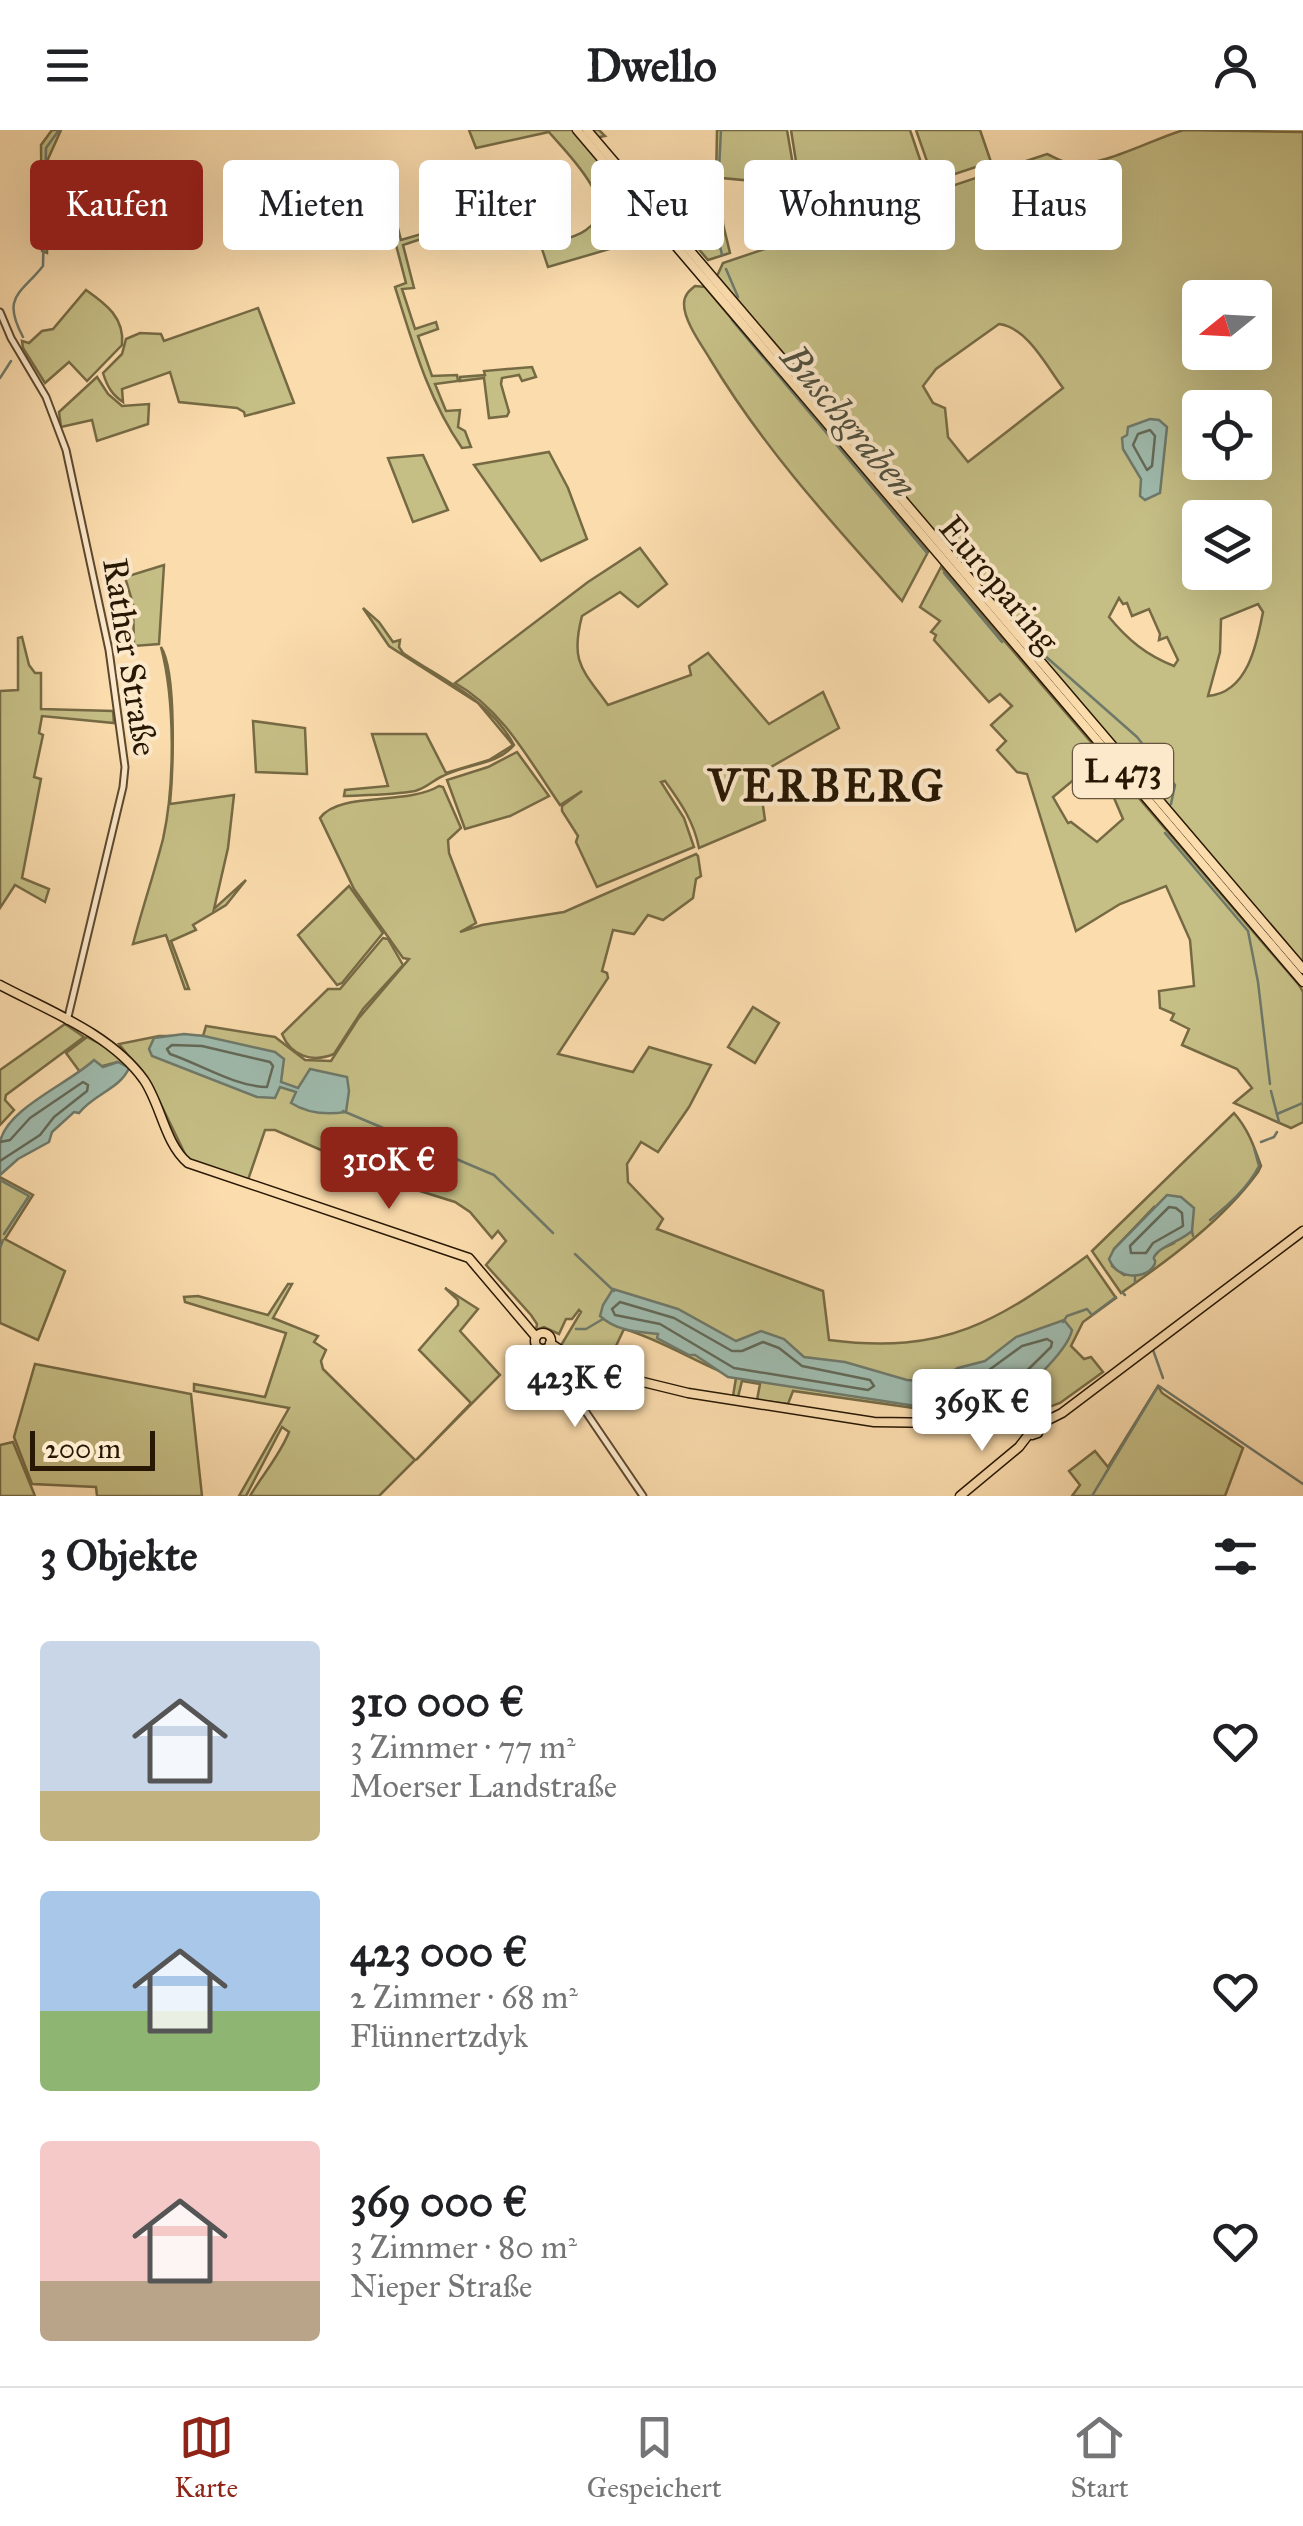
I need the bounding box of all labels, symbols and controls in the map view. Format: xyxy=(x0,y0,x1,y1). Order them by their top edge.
icon: menu xyxy=(40,38,95,93)
text: Dwello xyxy=(586,38,717,93)
icon: person xyxy=(1208,38,1263,93)
chip: Kaufen xyxy=(30,160,203,250)
chip: Mieten xyxy=(223,160,399,250)
chip: Filter xyxy=(419,160,571,250)
chip: Neu xyxy=(591,160,724,250)
chip: Wohnung xyxy=(744,160,955,250)
chip: Haus xyxy=(975,160,1122,250)
north arrow xyxy=(1182,280,1272,370)
map controls xyxy=(1182,280,1272,590)
water label: Buschgraben xyxy=(770,333,927,507)
button: locate xyxy=(1182,390,1272,480)
button: layers xyxy=(1182,500,1272,590)
street label: Europaring xyxy=(930,507,1069,661)
street label: Rather Straße xyxy=(93,555,167,759)
road number: L 473 xyxy=(1073,744,1173,798)
district label: VERBERG xyxy=(706,758,946,813)
pin: 310K € xyxy=(308,1127,470,1212)
text: 310K € xyxy=(343,1140,435,1179)
pin: 423K € xyxy=(494,1345,656,1430)
text: 423K € xyxy=(527,1358,623,1397)
pin: 369K € xyxy=(901,1369,1063,1454)
text: 369K € xyxy=(934,1382,1030,1421)
scale bar xyxy=(30,1426,155,1470)
text: 200 m xyxy=(45,1431,121,1466)
icon: filters xyxy=(1208,1529,1263,1584)
text: 3 Objekte xyxy=(40,1530,198,1582)
text: 310 000 € xyxy=(350,1676,525,1728)
icon: home xyxy=(120,1681,240,1801)
icon: heart xyxy=(1208,1714,1263,1769)
text: 3 Zimmer · 77 m² xyxy=(350,1728,575,1767)
text: Moerser Landstraße xyxy=(350,1767,617,1806)
text: 423 000 € xyxy=(350,1926,528,1978)
icon: home xyxy=(120,1931,240,2051)
icon: heart xyxy=(1208,1964,1263,2019)
text: 2 Zimmer · 68 m² xyxy=(350,1978,578,2017)
text: Flünnertzdyk xyxy=(350,2017,528,2056)
text: 369 000 € xyxy=(350,2176,528,2228)
icon: home xyxy=(120,2181,240,2301)
icon: heart xyxy=(1208,2214,1263,2269)
text: 3 Zimmer · 80 m² xyxy=(350,2228,577,2267)
text: Nieper Straße xyxy=(350,2267,532,2306)
tab: Karte xyxy=(174,2410,238,2505)
tab: Gespeichert xyxy=(587,2410,722,2505)
tab: Start xyxy=(1070,2410,1129,2505)

